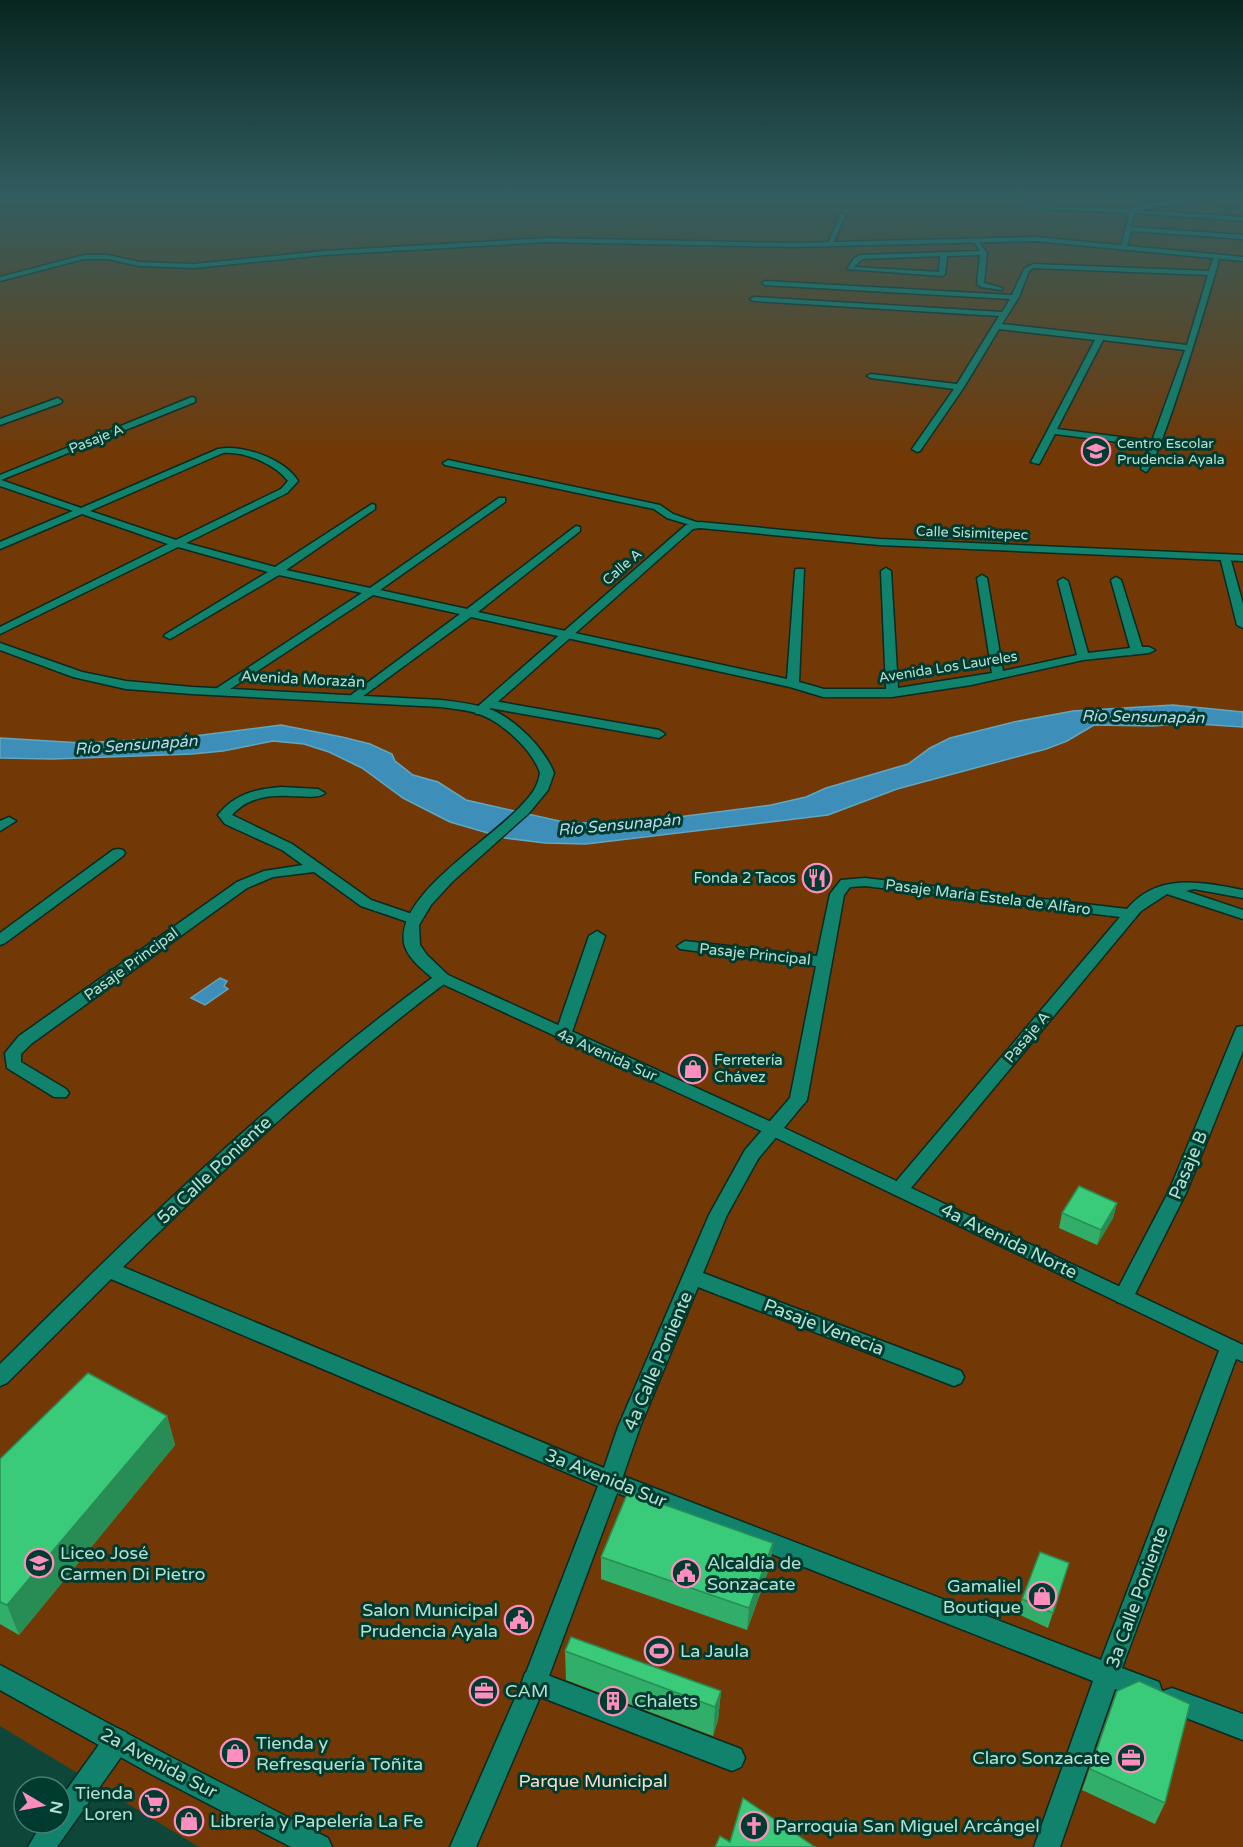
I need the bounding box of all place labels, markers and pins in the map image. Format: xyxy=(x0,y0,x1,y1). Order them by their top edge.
school or university icon: Centro Escolar Prudencia Ayala xyxy=(1080,435,1112,467)
place label: Centro Escolar Prudencia Ayala xyxy=(1117,435,1225,468)
restaurant icon: Fonda 2 Tacos xyxy=(801,862,833,894)
place label: Fonda 2 Tacos xyxy=(693,869,796,887)
place label: Ferretería Chávez xyxy=(714,1051,783,1086)
shop icon: Ferretería Chávez xyxy=(677,1053,709,1085)
place label: Liceo José Carmen Di Pietro xyxy=(60,1542,205,1585)
school or university icon: Liceo José Carmen Di Pietro xyxy=(23,1547,55,1579)
place label: Alcaldía de Sonzacate xyxy=(707,1552,801,1595)
public building icon: Alcaldía de Sonzacate xyxy=(670,1557,702,1589)
place label: Gamaliel Boutique xyxy=(943,1575,1021,1618)
shop icon: Gamaliel Boutique xyxy=(1026,1580,1058,1612)
place label: Salon Municipal Prudencia Ayala xyxy=(360,1599,498,1642)
public building icon: Salon Municipal Prudencia Ayala xyxy=(503,1604,535,1636)
sports icon: La Jaula xyxy=(643,1635,675,1667)
place label: La Jaula xyxy=(680,1640,749,1662)
office icon: CAM xyxy=(468,1675,500,1707)
place label: CAM xyxy=(505,1680,548,1702)
building icon: Chalets xyxy=(597,1685,629,1717)
place label: Chalets xyxy=(634,1690,698,1712)
place label: Tienda y Refresquería Toñita xyxy=(256,1732,423,1775)
shop icon: Tienda y Refresquería Toñita xyxy=(219,1737,251,1769)
office icon: Claro Sonzacate xyxy=(1115,1742,1147,1774)
place label: Claro Sonzacate xyxy=(972,1747,1110,1769)
place label: Tienda Loren xyxy=(75,1782,133,1825)
supermarket icon: Tienda Loren xyxy=(138,1787,170,1819)
shop icon: Librería y Papelería La Fe xyxy=(173,1805,205,1837)
place label: Librería y Papelería La Fe xyxy=(210,1810,423,1832)
church icon: Parroquia San Miguel Arcángel xyxy=(738,1810,770,1842)
place label: Parroquia San Miguel Arcángel xyxy=(775,1815,1040,1837)

